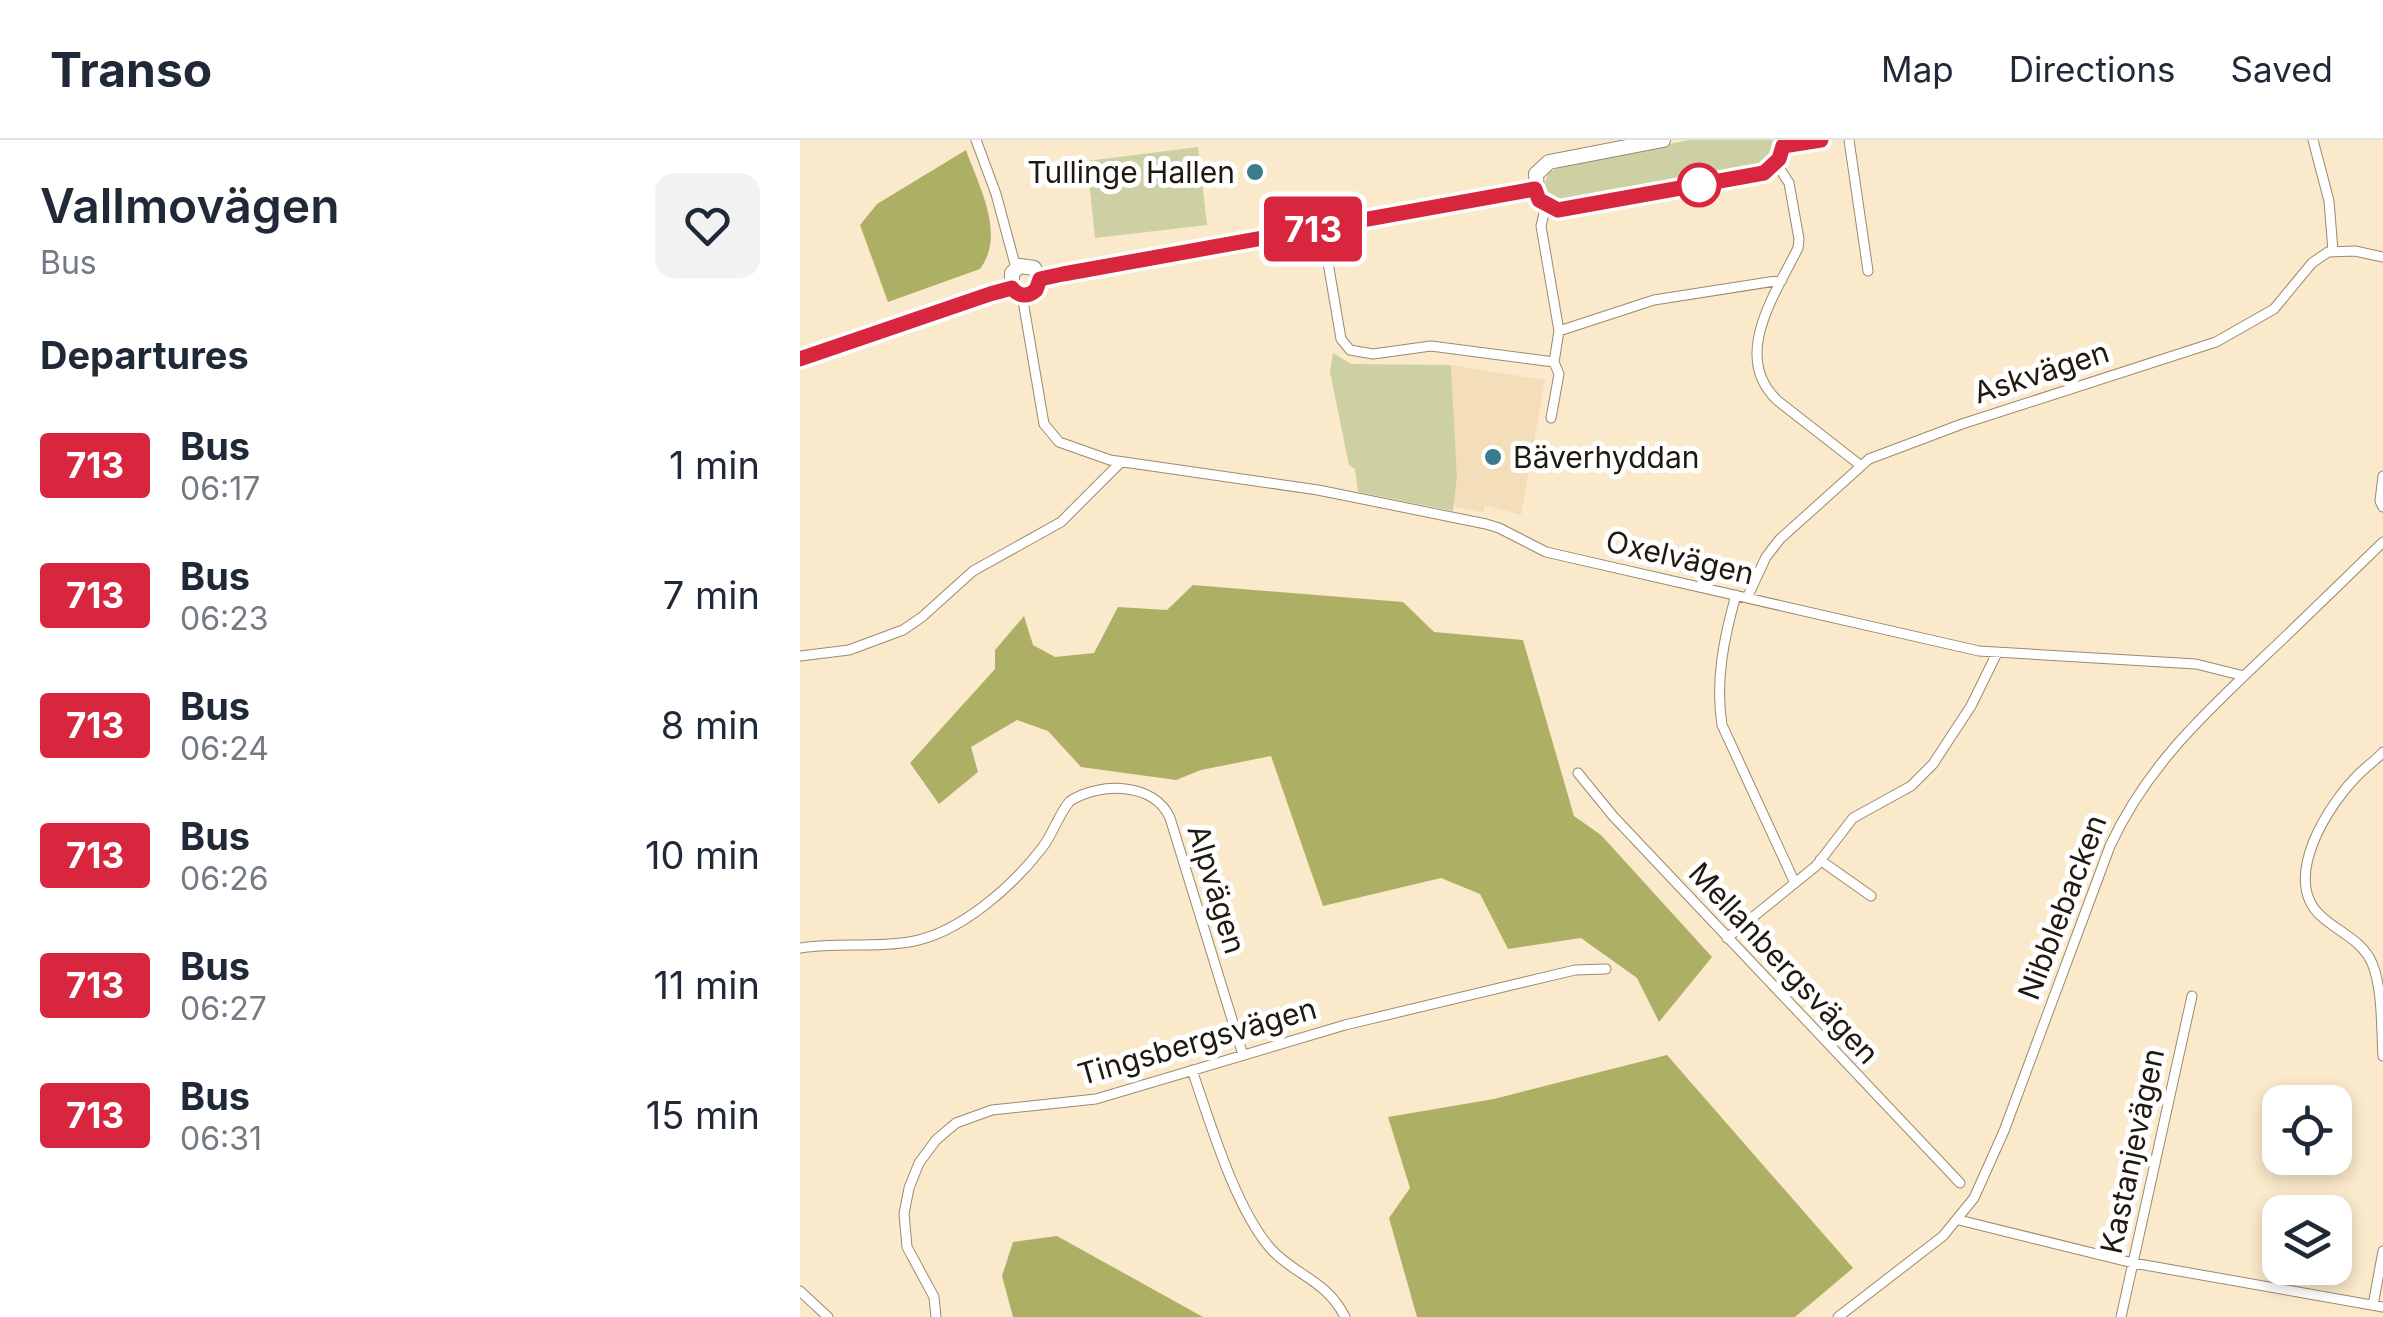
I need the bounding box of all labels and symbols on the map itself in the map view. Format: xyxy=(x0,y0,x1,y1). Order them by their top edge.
place label: Tullinge Hallen xyxy=(1027,154,1235,190)
marker: Tullinge Hallen xyxy=(1244,161,1266,183)
unlabelled marker xyxy=(1678,164,1720,206)
line badge: 713 xyxy=(1256,196,1370,262)
street label: Askvägen xyxy=(1969,333,2113,411)
place label: Bäverhyddan xyxy=(1513,439,1699,475)
marker: Bäverhyddan xyxy=(1482,446,1504,468)
street label: Oxelvägen xyxy=(1603,523,1757,591)
street label: Nibblebacken xyxy=(2010,810,2114,1004)
street label: Alpvägen xyxy=(1180,820,1254,958)
street label: Mellanbergsvägen xyxy=(1682,855,1886,1071)
street label: Tingsbergsvägen xyxy=(1073,990,1321,1092)
street label: Kastanjevägen xyxy=(2093,1045,2171,1257)

